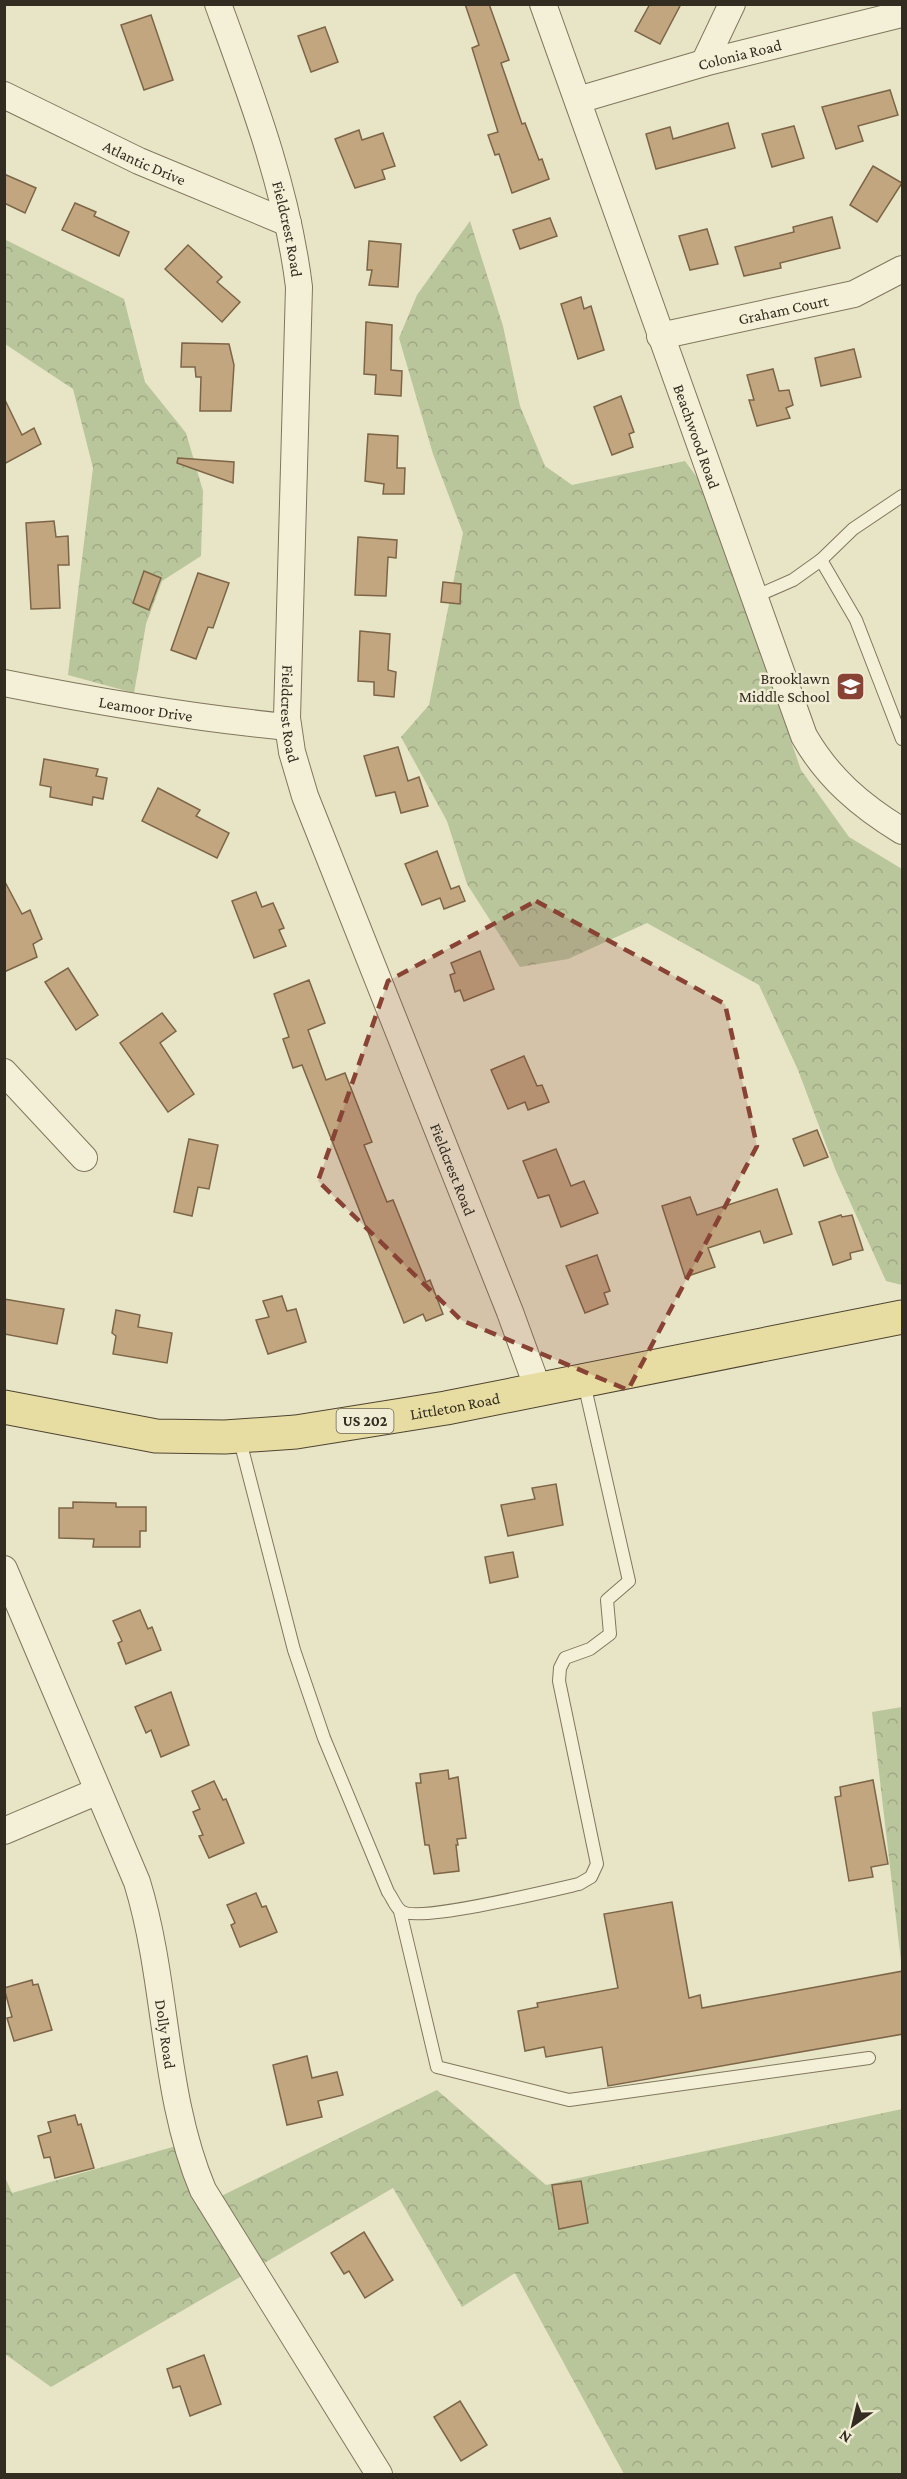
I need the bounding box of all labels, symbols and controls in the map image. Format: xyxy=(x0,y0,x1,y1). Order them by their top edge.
street label: Colonia Road xyxy=(696,36,784,73)
street label: Atlantic Drive xyxy=(101,137,188,188)
street label: Fieldcrest Road xyxy=(269,179,306,279)
street label: Graham Court xyxy=(737,292,830,328)
street label: Beachwood Road xyxy=(670,382,723,492)
street label: Fieldcrest Road xyxy=(278,665,303,765)
place label: Brooklawn Middle School xyxy=(739,670,830,705)
school or university icon: Brooklawn Middle School xyxy=(835,671,867,703)
street label: Leamoor Drive xyxy=(98,693,194,725)
street label: Fieldcrest Road xyxy=(427,1121,479,1218)
street label: Littleton Road xyxy=(409,1389,502,1423)
road number: US 202 xyxy=(336,1409,394,1433)
street label: Dolly Road xyxy=(152,1998,179,2071)
north arrow xyxy=(823,2395,883,2455)
text: N xyxy=(836,2427,854,2447)

